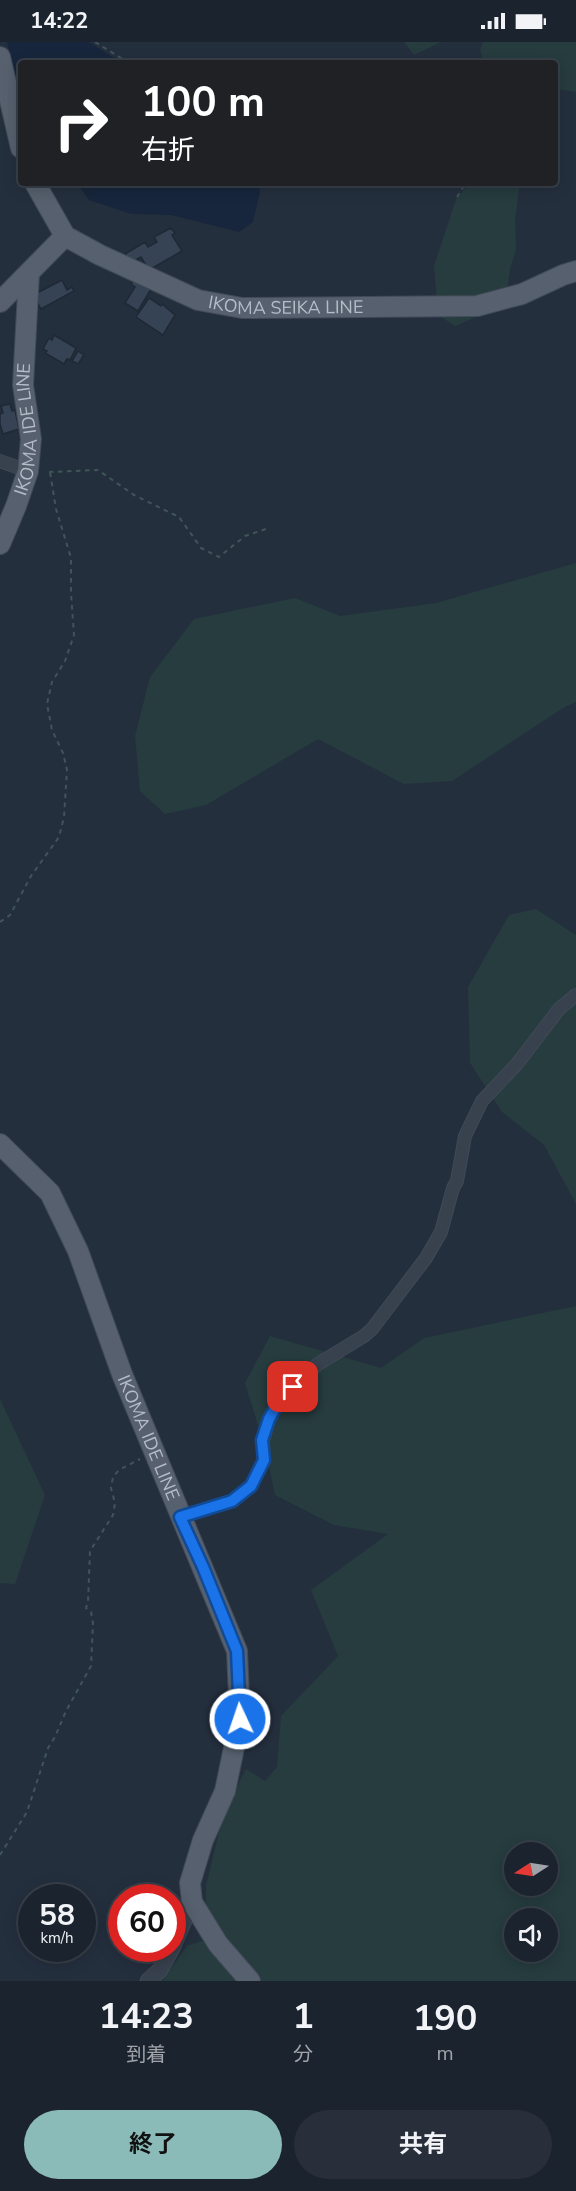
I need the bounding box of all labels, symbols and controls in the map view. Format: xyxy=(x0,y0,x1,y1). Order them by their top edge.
text: 14:22 xyxy=(30,6,88,36)
text: 100 m xyxy=(141,74,265,131)
icon: right xyxy=(42,84,120,162)
text: 右折 xyxy=(141,132,195,169)
street label: IKOMA SEIKA LINE xyxy=(206,290,363,320)
street label: IKOMA IDE LINE xyxy=(9,363,43,499)
pin xyxy=(267,1361,318,1412)
icon: arrive xyxy=(276,1370,309,1403)
street label: IKOMA IDE LINE xyxy=(112,1371,185,1504)
position arrow xyxy=(208,1687,272,1751)
north arrow xyxy=(504,1842,558,1896)
map controls xyxy=(504,1842,558,1962)
speed limit sign: 60 xyxy=(108,1884,186,1962)
text: 58 xyxy=(39,1895,75,1936)
button: sound xyxy=(504,1908,558,1962)
text: km/h xyxy=(40,1928,74,1948)
text: 14:23 xyxy=(99,1992,194,2041)
text: 1 xyxy=(292,1992,314,2041)
text: 190 xyxy=(413,1994,477,2043)
text: m xyxy=(436,2040,454,2067)
text: 到着 xyxy=(126,2041,166,2068)
text: 分 xyxy=(293,2041,313,2068)
button: 終了 xyxy=(24,2110,282,2179)
button: 共有 xyxy=(294,2110,552,2179)

